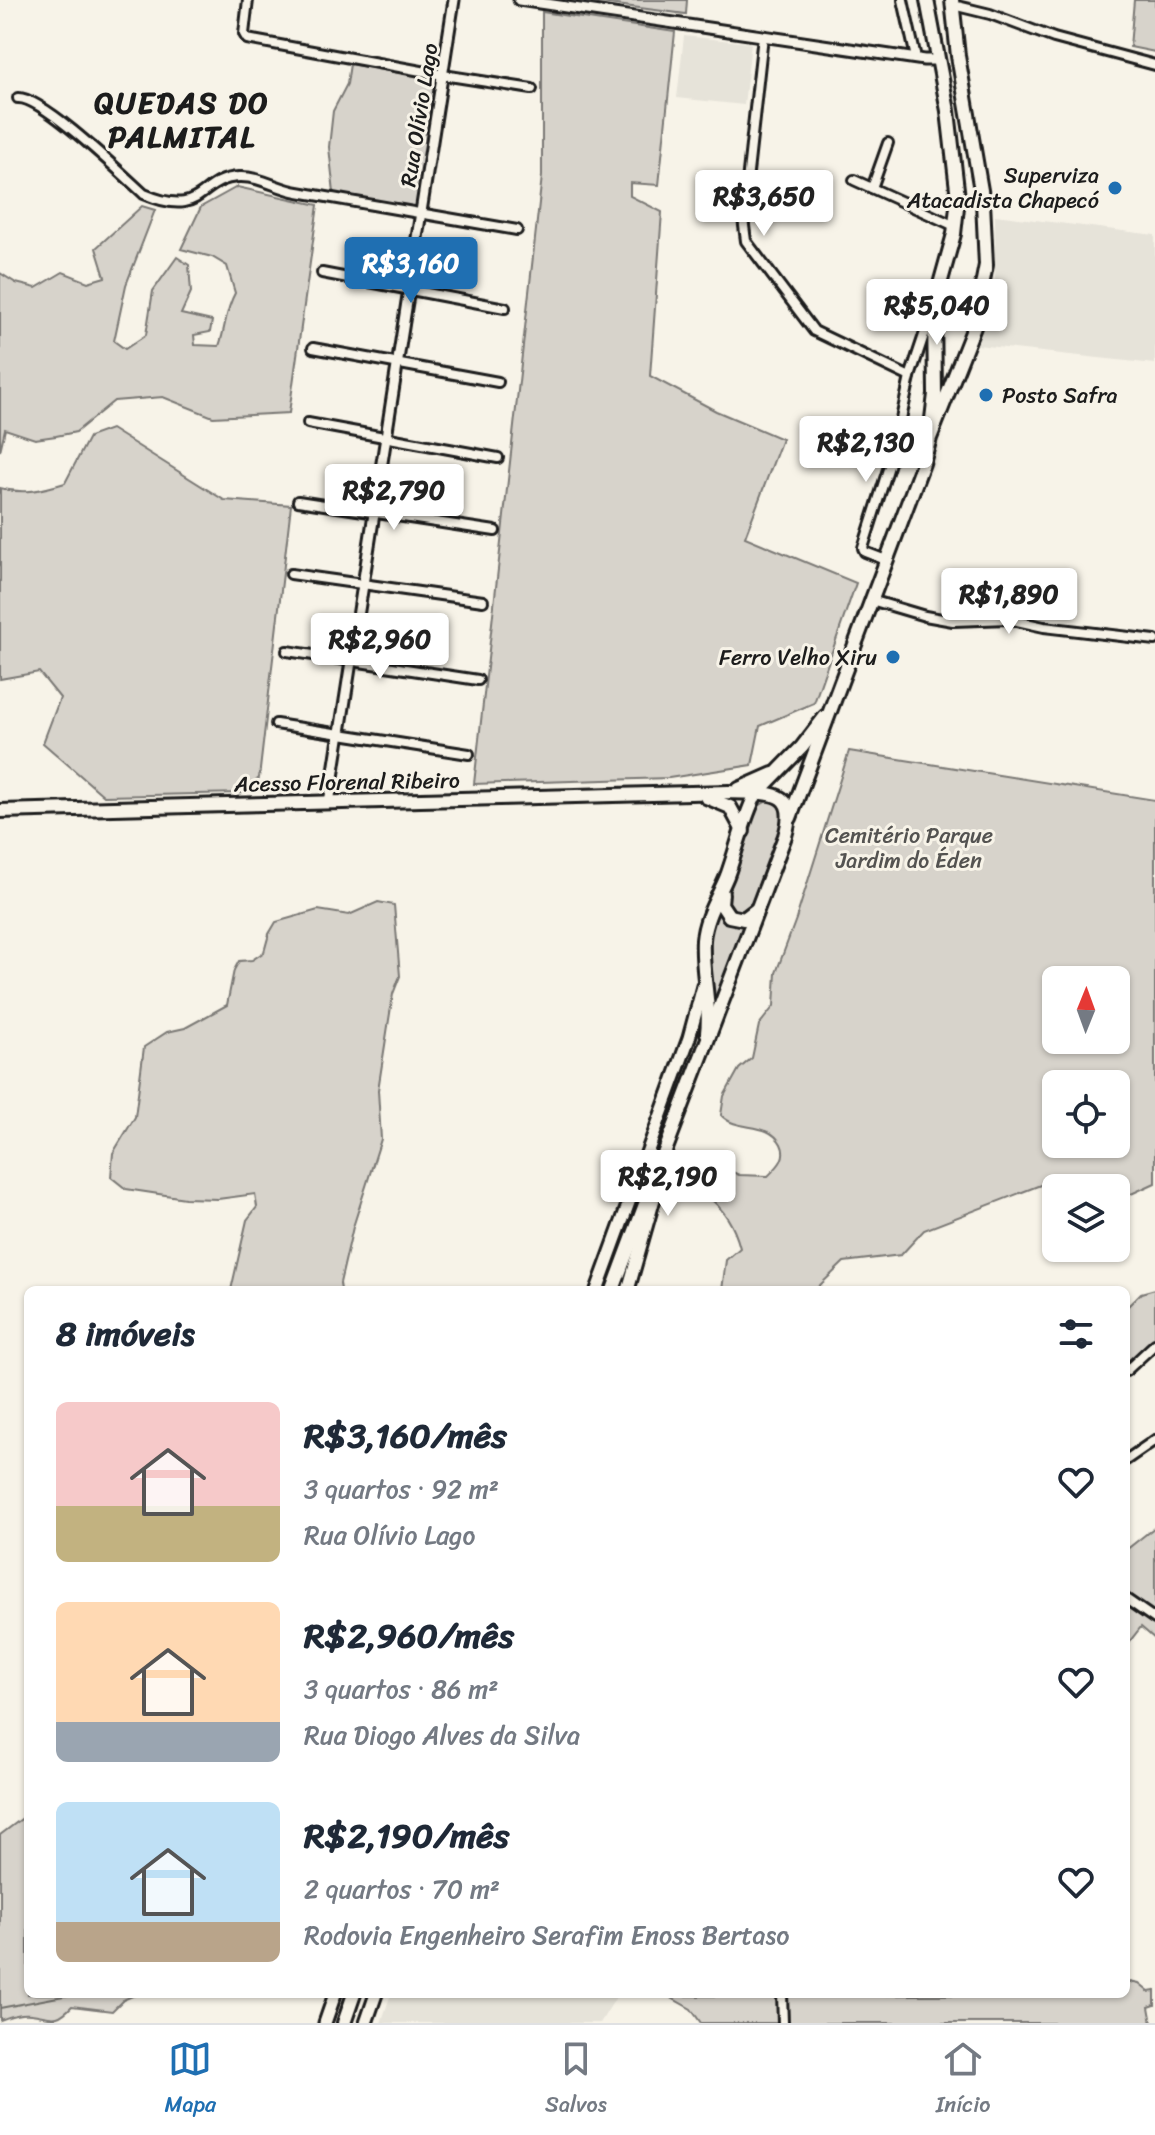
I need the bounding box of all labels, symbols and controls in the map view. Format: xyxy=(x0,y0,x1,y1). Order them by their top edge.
street label: Rua Olívio Lago xyxy=(388,40,450,190)
district label: QUEDAS DO PALMITAL xyxy=(94,76,270,164)
place label: Superviza Atacadista Chapecó xyxy=(906,156,1100,220)
pin: R$3,650 xyxy=(690,170,838,238)
text: R$3,650 xyxy=(713,173,815,219)
marker: Superviza Atacadista Chapecó xyxy=(1106,179,1124,197)
pin: R$3,160 xyxy=(337,237,485,305)
text: R$3,160 xyxy=(363,240,459,286)
pin: R$5,040 xyxy=(863,279,1011,347)
text: R$5,040 xyxy=(884,282,990,328)
place label: Posto Safra xyxy=(1002,376,1118,415)
marker: Posto Safra xyxy=(977,386,995,404)
pin: R$2,130 xyxy=(792,416,940,484)
text: R$2,130 xyxy=(817,419,915,465)
pin: R$2,790 xyxy=(320,464,468,532)
text: R$2,790 xyxy=(343,467,445,513)
pin: R$1,890 xyxy=(935,568,1083,636)
text: R$1,890 xyxy=(959,571,1059,617)
pin: R$2,960 xyxy=(306,613,454,681)
text: R$2,960 xyxy=(329,616,431,662)
place label: Ferro Velho Xiru xyxy=(719,638,877,677)
marker: Ferro Velho Xiru xyxy=(884,648,902,666)
street label: Acesso Florenal Ribeiro xyxy=(233,761,460,803)
park label: Cemitério Parque Jardim do Éden xyxy=(825,816,993,880)
north arrow xyxy=(1042,966,1130,1054)
map controls xyxy=(1042,966,1130,1262)
button: locate xyxy=(1042,1070,1130,1158)
pin: R$2,190 xyxy=(594,1150,742,1218)
text: R$2,190 xyxy=(619,1153,717,1199)
button: layers xyxy=(1042,1174,1130,1262)
text: 8 imóveis xyxy=(56,1304,195,1364)
icon: filters xyxy=(1054,1312,1098,1356)
text: R$3,160/mês xyxy=(304,1406,507,1466)
icon: home xyxy=(120,1434,216,1530)
icon: heart xyxy=(1054,1460,1098,1504)
text: 3 quartos · 92 m² xyxy=(304,1466,499,1512)
text: Rua Olívio Lago xyxy=(304,1512,475,1558)
text: R$2,960/mês xyxy=(304,1606,514,1666)
icon: home xyxy=(120,1634,216,1730)
icon: heart xyxy=(1054,1660,1098,1704)
text: 3 quartos · 86 m² xyxy=(304,1666,499,1712)
text: Rua Diogo Alves da Silva xyxy=(304,1712,580,1758)
text: R$2,190/mês xyxy=(304,1806,509,1866)
icon: home xyxy=(120,1834,216,1930)
icon: heart xyxy=(1054,1860,1098,1904)
text: 2 quartos · 70 m² xyxy=(304,1866,500,1912)
text: Rodovia Engenheiro Serafim Enoss Bertaso xyxy=(304,1912,789,1958)
tab: Mapa xyxy=(164,2037,216,2124)
tab: Salvos xyxy=(545,2037,607,2124)
tab: Início xyxy=(936,2037,991,2124)

